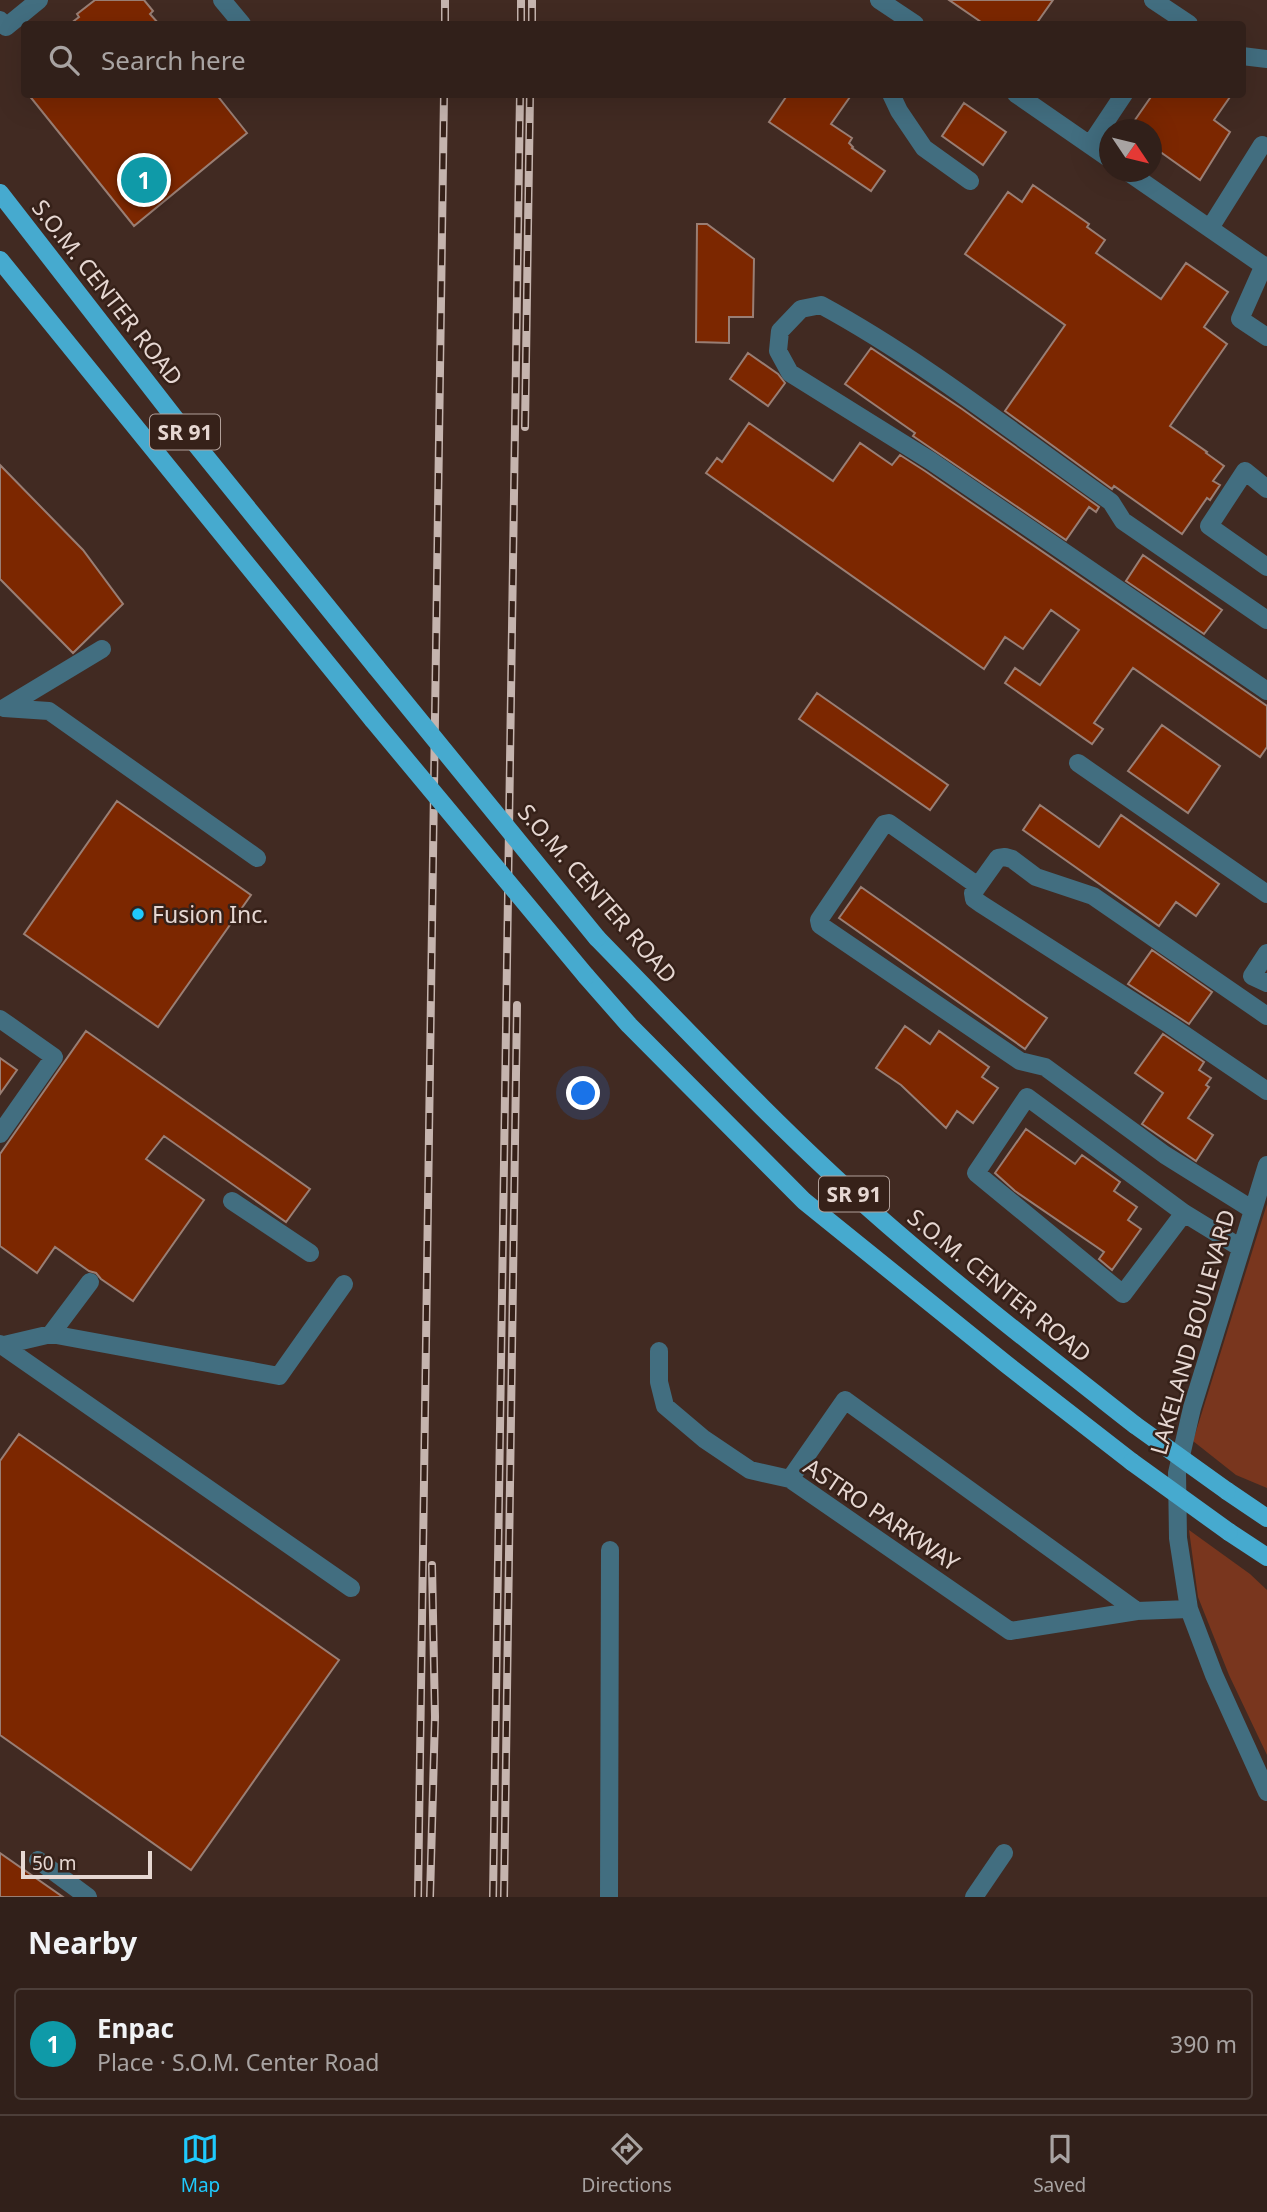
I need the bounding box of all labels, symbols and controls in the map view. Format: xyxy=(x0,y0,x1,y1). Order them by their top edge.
search box xyxy=(21,21,1246,98)
icon: search xyxy=(45,41,83,79)
text: Search here xyxy=(101,42,246,78)
north arrow xyxy=(1099,119,1162,182)
pin: 1 xyxy=(121,154,167,206)
street label: S.O.M. CENTER ROAD xyxy=(25,192,191,392)
road number: SR 91 xyxy=(150,414,220,450)
street label: S.O.M. CENTER ROAD xyxy=(511,797,685,989)
place label: Fusion Inc. xyxy=(152,898,268,930)
marker: Fusion Inc. xyxy=(130,906,146,922)
your location xyxy=(566,1076,600,1110)
road number: SR 91 xyxy=(819,1176,889,1212)
street label: S.O.M. CENTER ROAD xyxy=(901,1201,1099,1369)
street label: LAKELAND BOULEVARD xyxy=(1142,1206,1242,1458)
street label: ASTRO PARKWAY xyxy=(798,1450,967,1578)
scale bar xyxy=(21,1848,152,1880)
text: 50 m xyxy=(32,1850,76,1876)
text: Nearby xyxy=(28,1922,137,1963)
text: Enpac xyxy=(97,2010,174,2046)
text: 1 xyxy=(46,2028,60,2060)
text: 390 m xyxy=(1170,2028,1237,2060)
text: Place · S.O.M. Center Road xyxy=(97,2046,380,2078)
tab: Map xyxy=(181,2130,220,2198)
tab: Directions xyxy=(582,2130,672,2198)
tab: Saved xyxy=(1033,2130,1086,2198)

